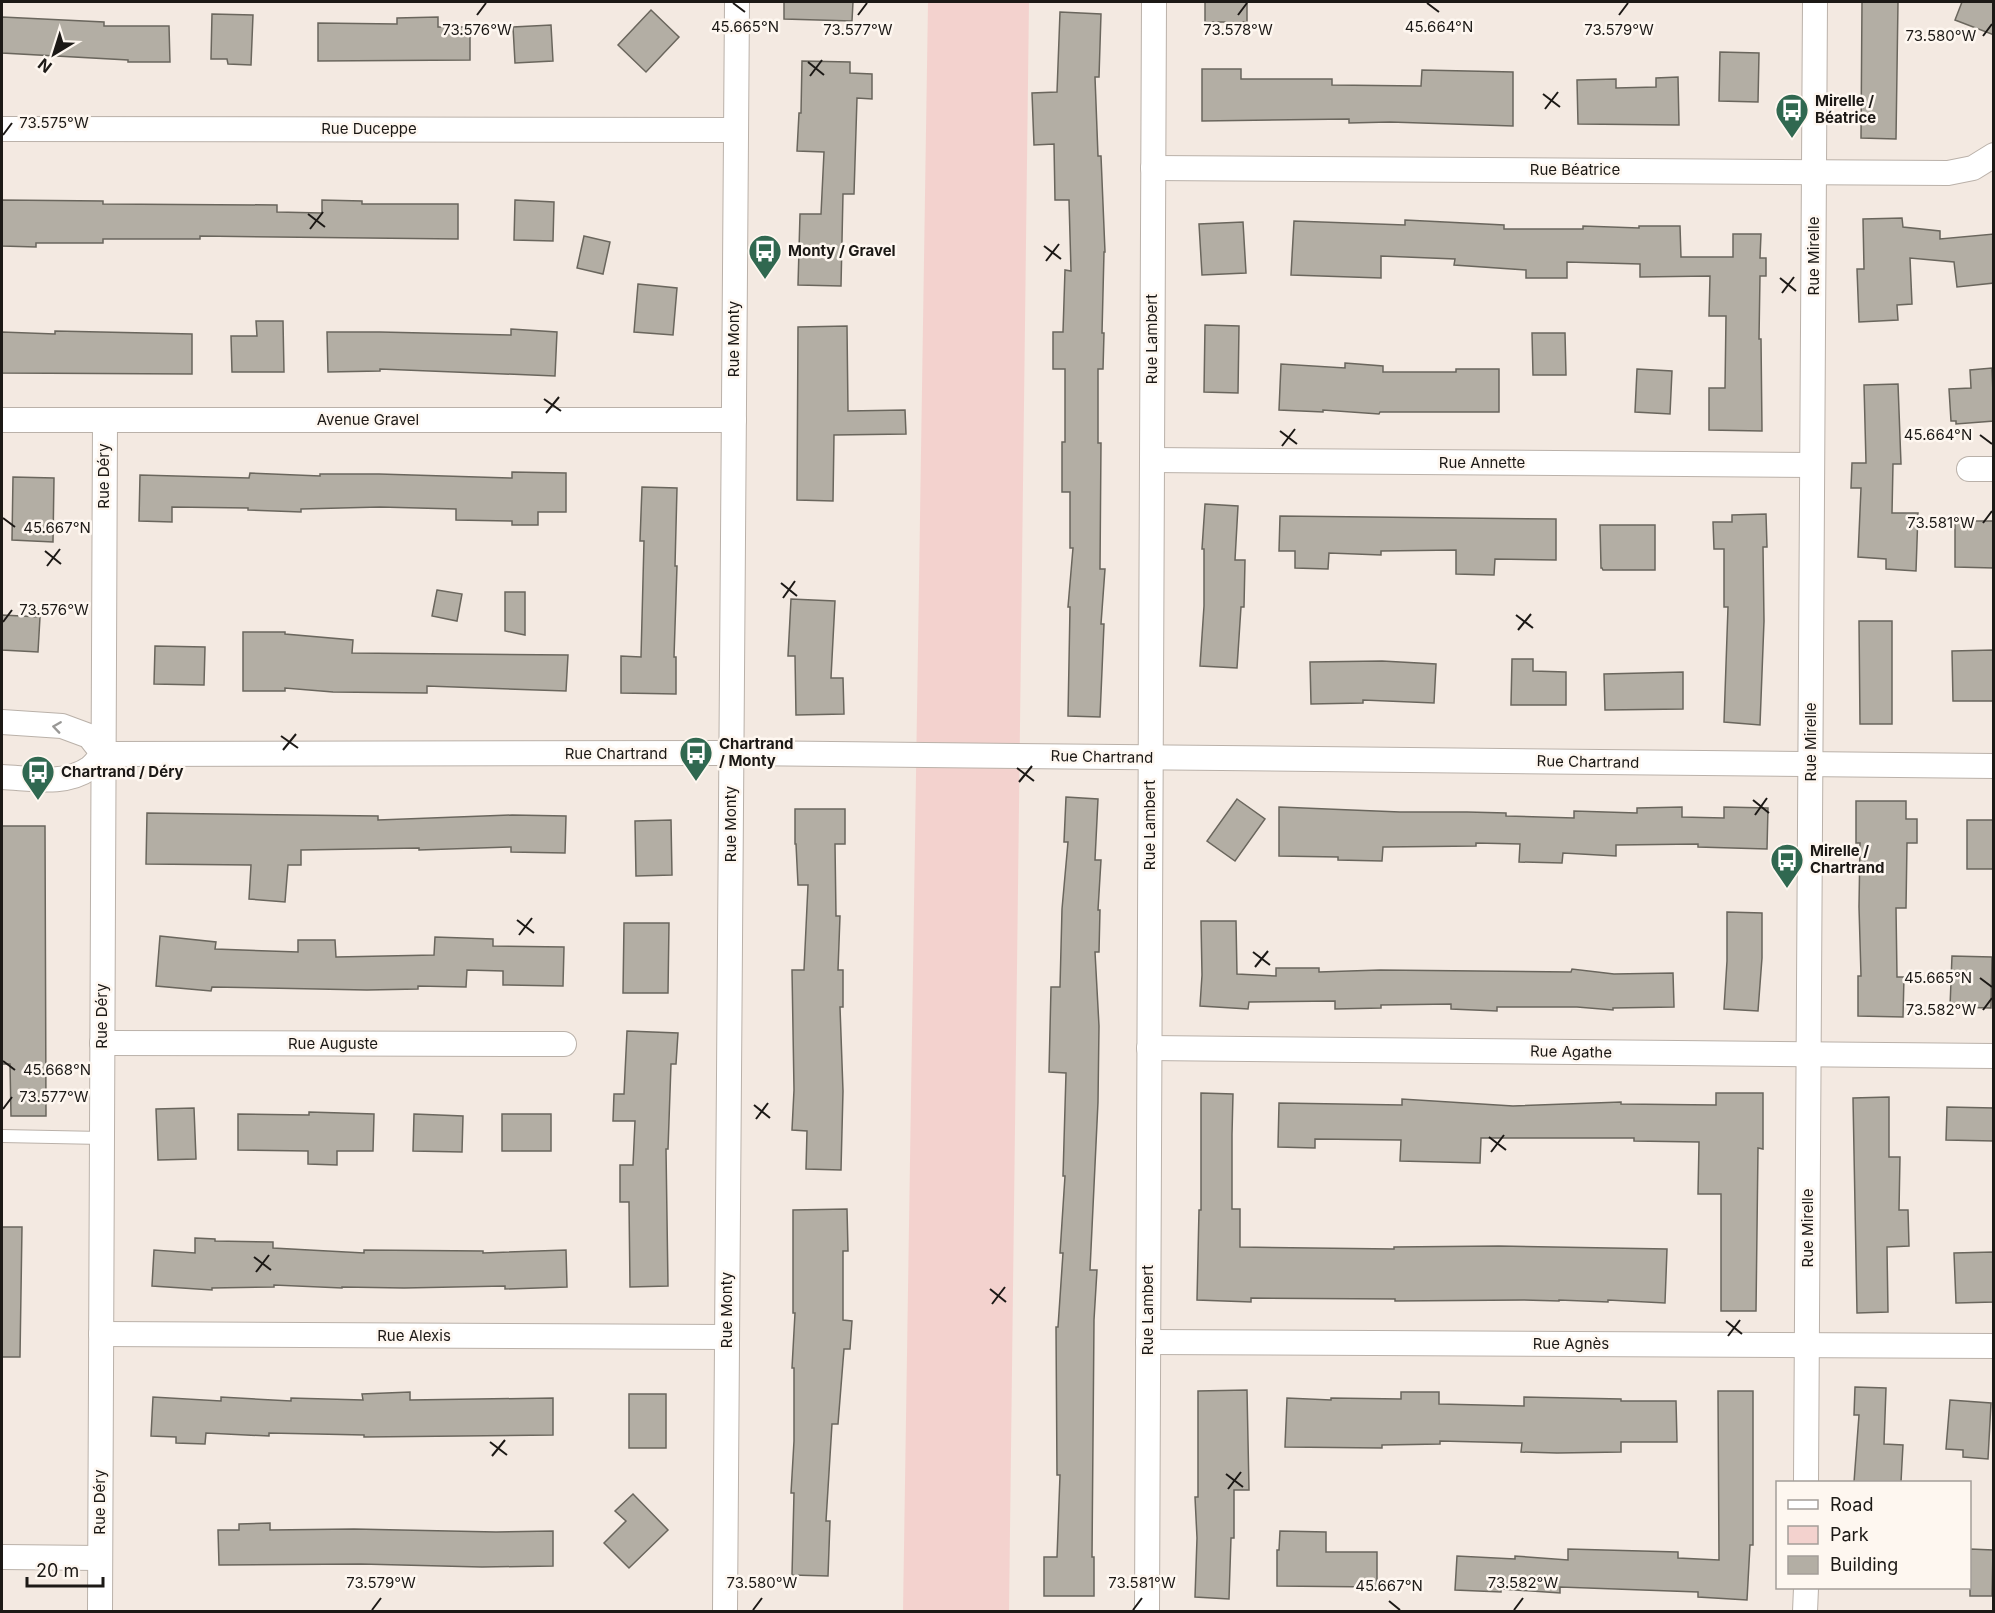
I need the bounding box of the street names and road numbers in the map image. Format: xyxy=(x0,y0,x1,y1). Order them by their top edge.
street label: Rue Duceppe xyxy=(321,119,417,138)
street label: Rue Béatrice xyxy=(1530,160,1620,179)
street label: Rue Mirelle xyxy=(1804,217,1823,295)
street label: Rue Lambert xyxy=(1142,294,1161,384)
street label: Rue Monty xyxy=(724,300,743,377)
street label: Avenue Gravel xyxy=(317,410,419,429)
street label: Rue Déry xyxy=(94,443,113,509)
street label: Rue Annette xyxy=(1439,453,1525,472)
street label: Rue Mirelle xyxy=(1801,703,1820,781)
street label: Rue Chartrand xyxy=(565,744,667,763)
street label: Rue Chartrand xyxy=(1051,746,1153,767)
street label: Rue Chartrand xyxy=(1537,751,1639,772)
street label: Rue Lambert xyxy=(1140,780,1159,870)
street label: Rue Monty xyxy=(721,785,740,862)
street label: Rue Déry xyxy=(92,983,111,1049)
street label: Rue Auguste xyxy=(288,1034,378,1053)
street label: Rue Agathe xyxy=(1530,1041,1612,1062)
street label: Rue Mirelle xyxy=(1798,1189,1817,1267)
street label: Rue Lambert xyxy=(1138,1265,1157,1355)
street label: Rue Monty xyxy=(717,1271,736,1348)
street label: Rue Alexis xyxy=(377,1326,451,1345)
street label: Rue Agnès xyxy=(1533,1334,1609,1353)
street label: Rue Déry xyxy=(90,1469,109,1535)

